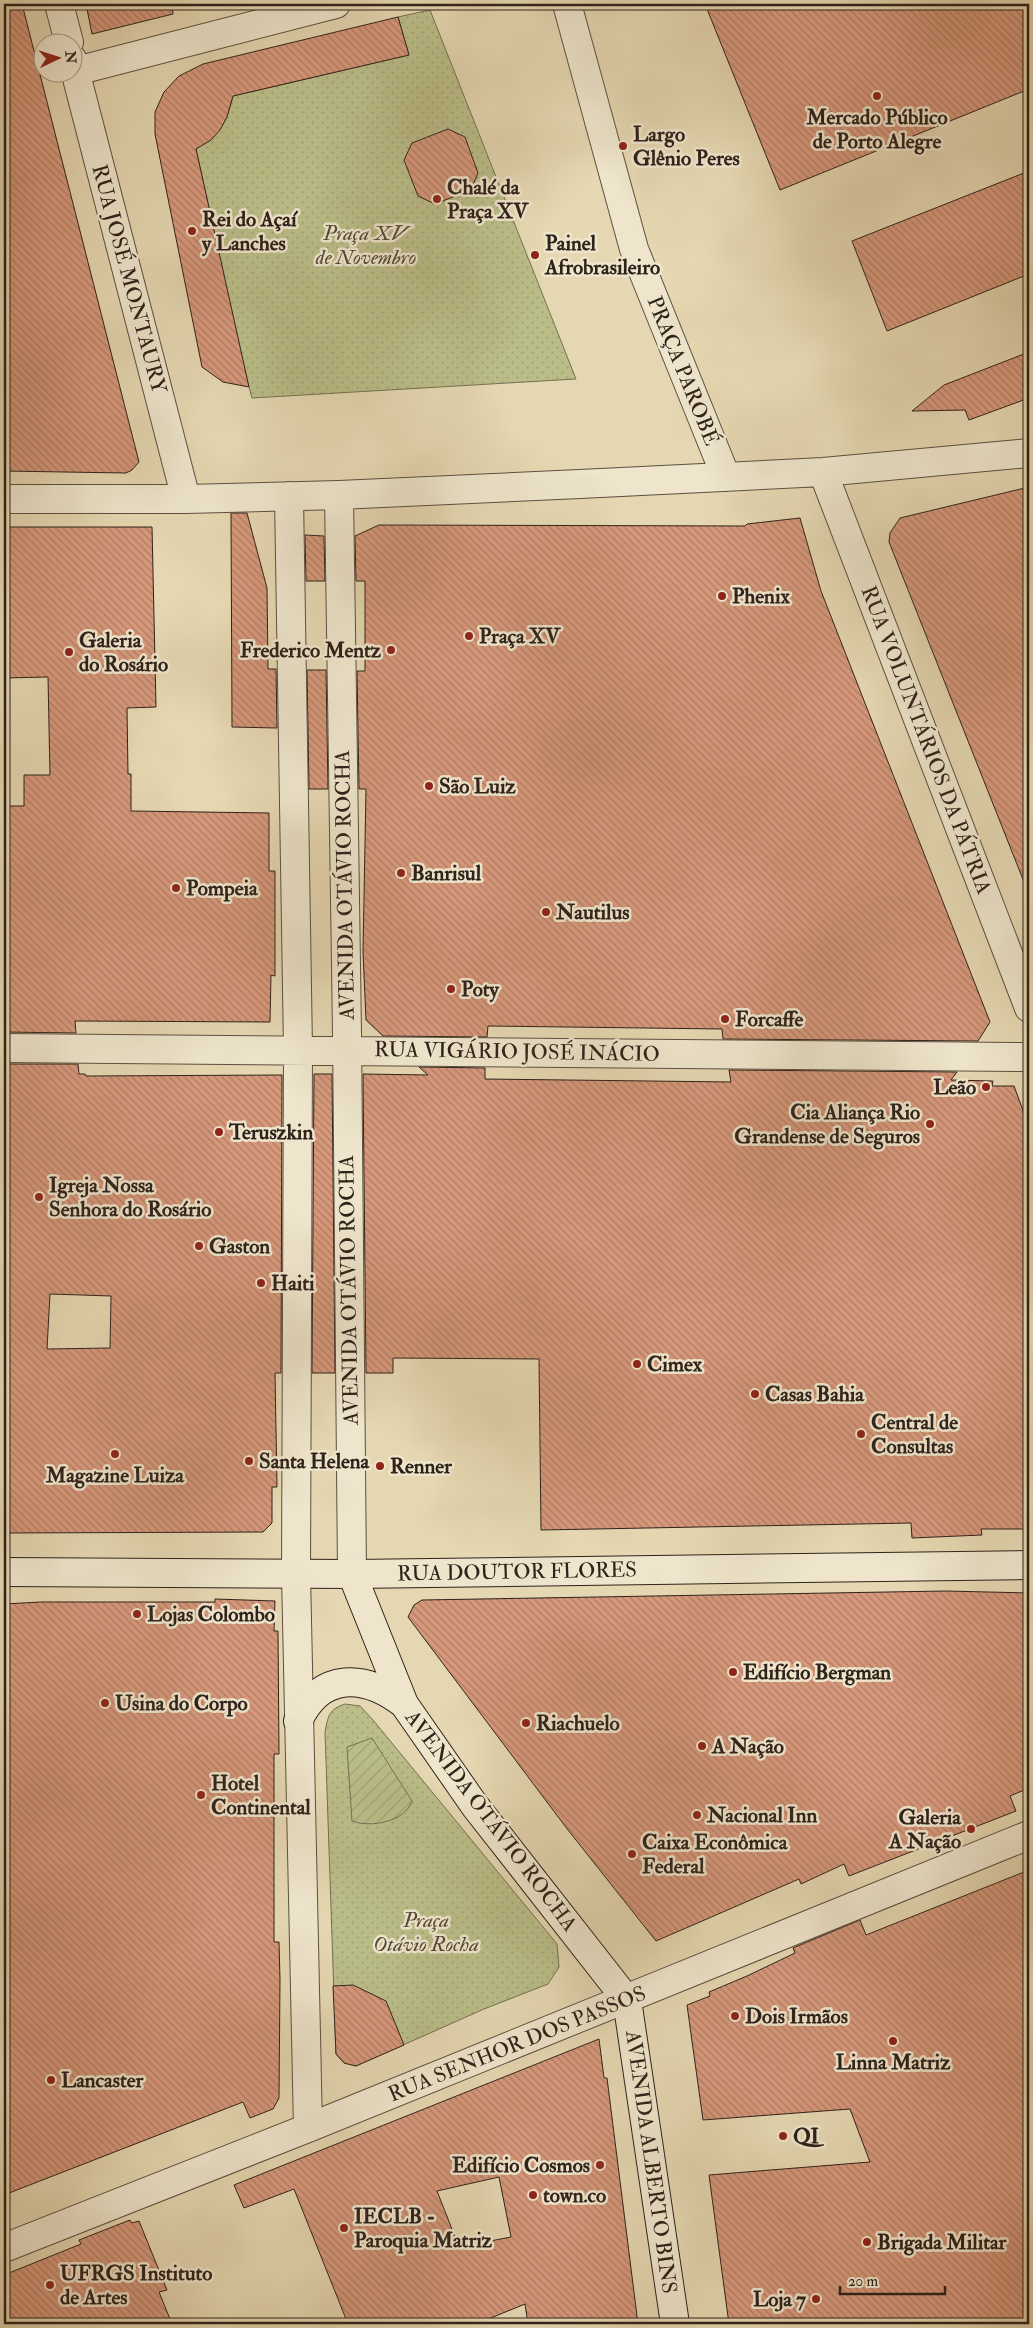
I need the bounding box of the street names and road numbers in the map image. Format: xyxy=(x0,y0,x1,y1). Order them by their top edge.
street label: RUA JOSÉ MONTAURY xyxy=(85,162,173,397)
street label: PRAÇA PAROBÉ xyxy=(641,292,725,450)
street label: RUA VOLUNTÁRIOS DA PÁTRIA xyxy=(855,582,997,898)
street label: AVENIDA OTÁVIO ROCHA xyxy=(329,750,361,1021)
street label: RUA VIGÁRIO JOSÉ INÁCIO xyxy=(374,1036,660,1068)
street label: AVENIDA OTÁVIO ROCHA xyxy=(333,1155,365,1426)
street label: RUA DOUTOR FLORES xyxy=(397,1556,637,1588)
street label: AVENIDA OTÁVIO ROCHA xyxy=(398,1704,583,1937)
street label: RUA SENHOR DOS PASSOS xyxy=(384,1980,650,2108)
street label: AVENIDA ALBERTO BINS xyxy=(619,2028,683,2295)

